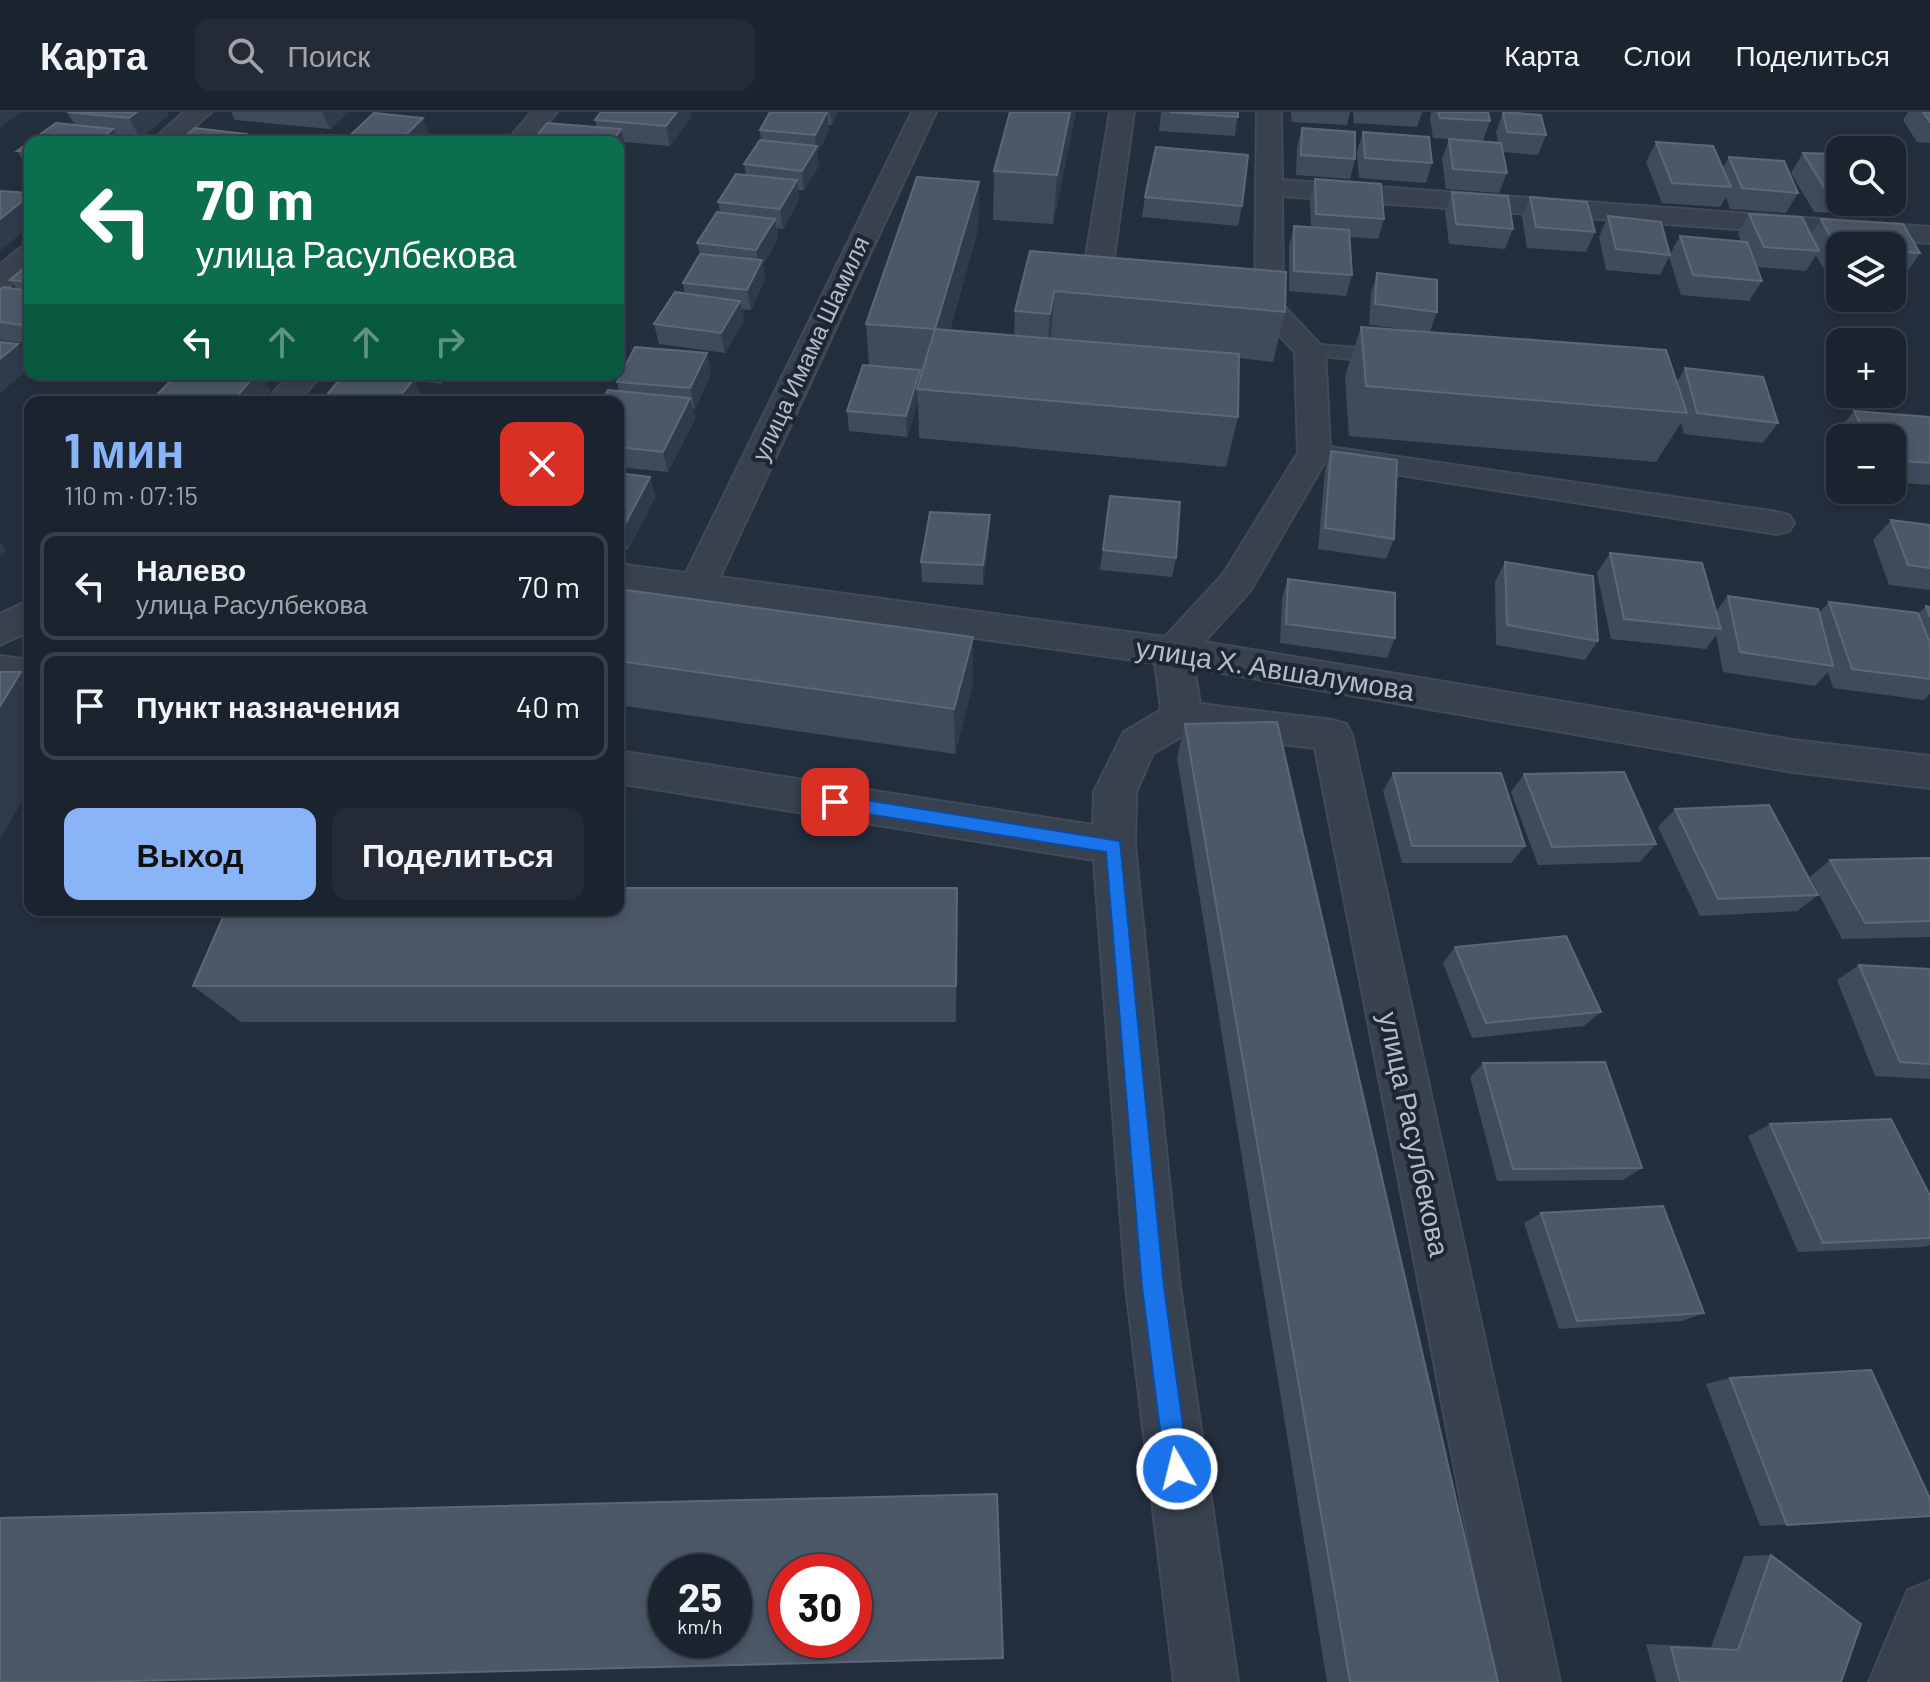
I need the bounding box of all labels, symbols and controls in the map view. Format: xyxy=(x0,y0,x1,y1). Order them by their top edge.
search box xyxy=(195,19,755,91)
text: Карта xyxy=(40,32,147,78)
icon: search xyxy=(223,33,267,77)
text: Поиск xyxy=(287,37,370,73)
text: Карта xyxy=(1504,38,1579,72)
text: Слои xyxy=(1623,38,1691,72)
text: Поделиться xyxy=(1735,38,1890,72)
map controls xyxy=(1826,136,1906,504)
button: search xyxy=(1826,136,1906,216)
text: 70 m xyxy=(196,164,314,231)
icon: left xyxy=(64,168,168,272)
street label: улица Имама Шамиля xyxy=(745,231,875,465)
text: улица Расулбекова xyxy=(196,232,516,275)
button: layers xyxy=(1826,232,1906,312)
icon: left xyxy=(176,320,220,364)
icon: ahead xyxy=(260,320,304,364)
icon: ahead xyxy=(344,320,388,364)
icon: right xyxy=(428,320,472,364)
button: + xyxy=(1826,328,1906,408)
text: 1 мин xyxy=(64,420,185,478)
button: close xyxy=(500,422,584,506)
button: − xyxy=(1826,424,1906,504)
text: 110 m · 07:15 xyxy=(64,479,198,510)
text: Налево xyxy=(136,551,246,587)
icon: left xyxy=(68,564,112,608)
text: 70 m xyxy=(518,568,580,604)
text: улица Расулбекова xyxy=(136,588,367,619)
street label: улица Х. Авшалумова xyxy=(1134,629,1417,707)
icon: arrive xyxy=(68,684,112,728)
text: Пункт назначения xyxy=(136,688,400,724)
text: 40 m xyxy=(516,688,580,724)
pin xyxy=(801,768,869,836)
icon: arrive xyxy=(813,780,857,824)
button: Выход xyxy=(64,808,316,900)
button: Поделиться xyxy=(332,808,584,900)
street label: улица Расулбекова xyxy=(1372,1008,1458,1260)
position arrow xyxy=(1135,1427,1219,1511)
speed limit sign: 30 xyxy=(768,1554,872,1658)
text: 25 xyxy=(678,1572,722,1620)
text: km/h xyxy=(677,1614,723,1638)

